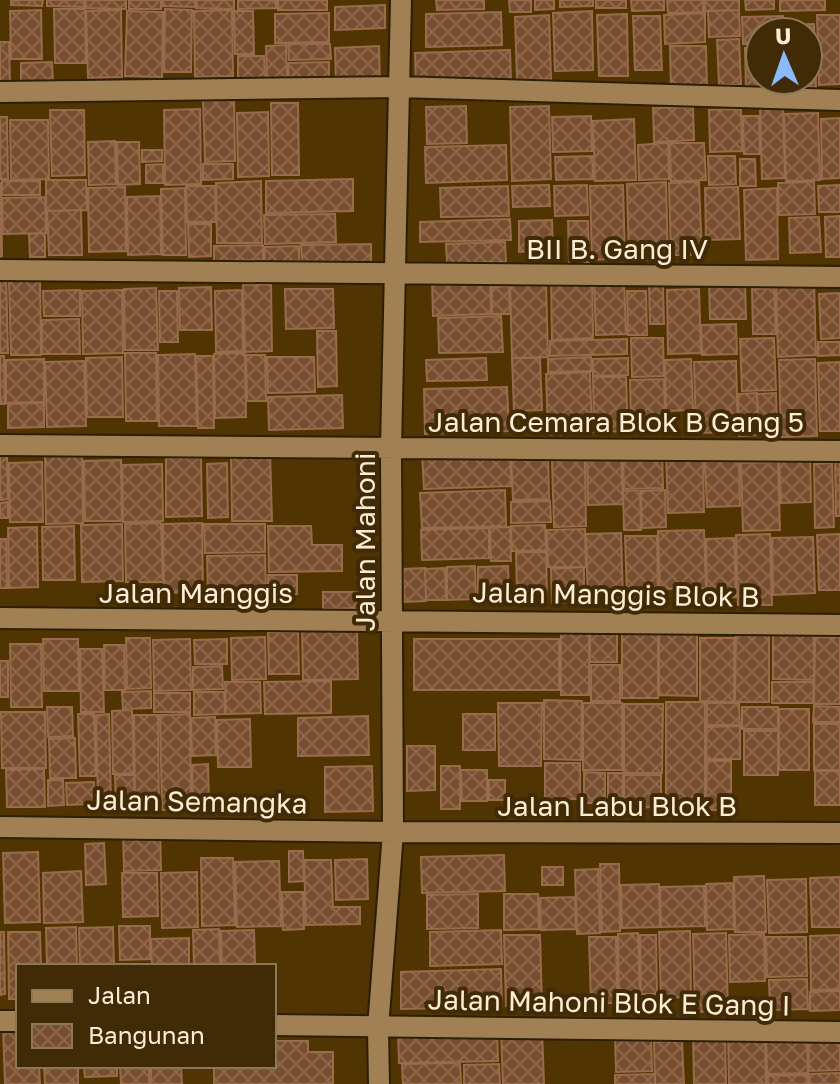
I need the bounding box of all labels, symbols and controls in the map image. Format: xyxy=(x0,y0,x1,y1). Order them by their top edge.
north arrow xyxy=(744,16,824,96)
text: U xyxy=(775,22,792,49)
street label: BII B. Gang IV xyxy=(526,232,708,265)
street label: Jalan Cemara Blok B Gang 5 xyxy=(428,405,804,438)
street label: Jalan Mahoni xyxy=(348,452,381,632)
street label: Jalan Manggis Blok B xyxy=(472,575,760,613)
street label: Jalan Manggis xyxy=(99,576,293,609)
street label: Jalan Semangka xyxy=(86,783,308,819)
street label: Jalan Labu Blok B xyxy=(497,789,737,822)
legend xyxy=(16,964,276,1068)
text: Jalan xyxy=(88,980,151,1009)
street label: Jalan Mahoni Blok E Gang I xyxy=(427,982,791,1022)
text: Bangunan xyxy=(88,1020,205,1049)

